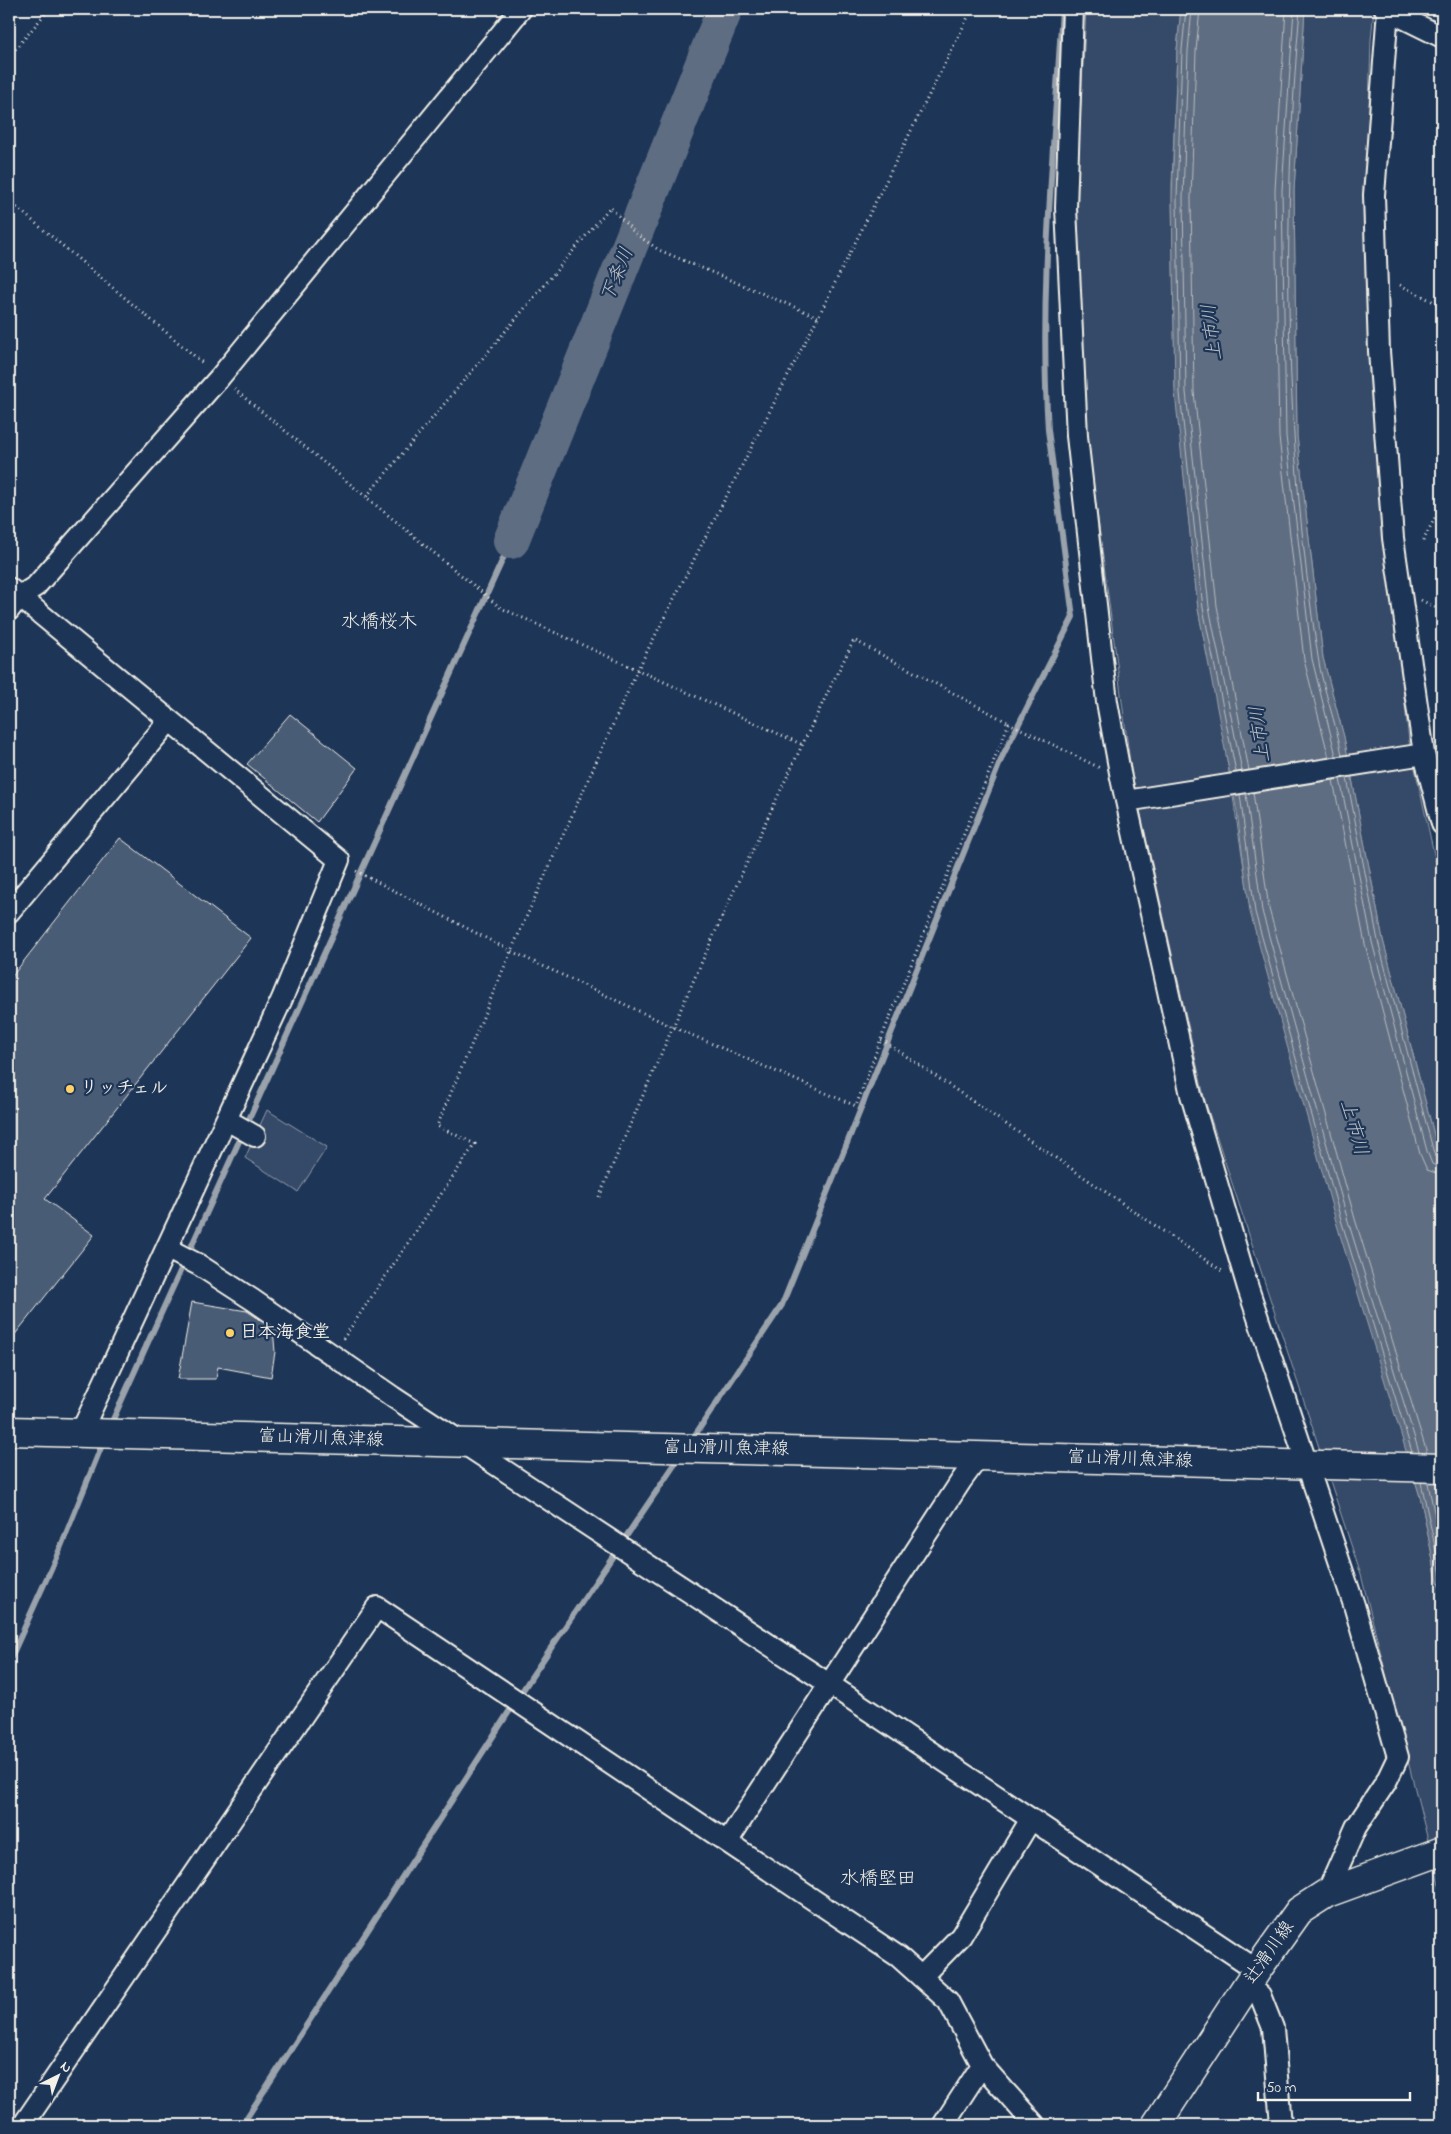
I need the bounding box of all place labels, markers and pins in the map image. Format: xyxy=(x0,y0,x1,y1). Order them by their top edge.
place label: リッチェル xyxy=(80,1076,168,1102)
marker: リッチェル xyxy=(64,1083,76,1095)
place label: 日本海食堂 xyxy=(240,1320,330,1346)
marker: 日本海食堂 xyxy=(224,1327,236,1339)

